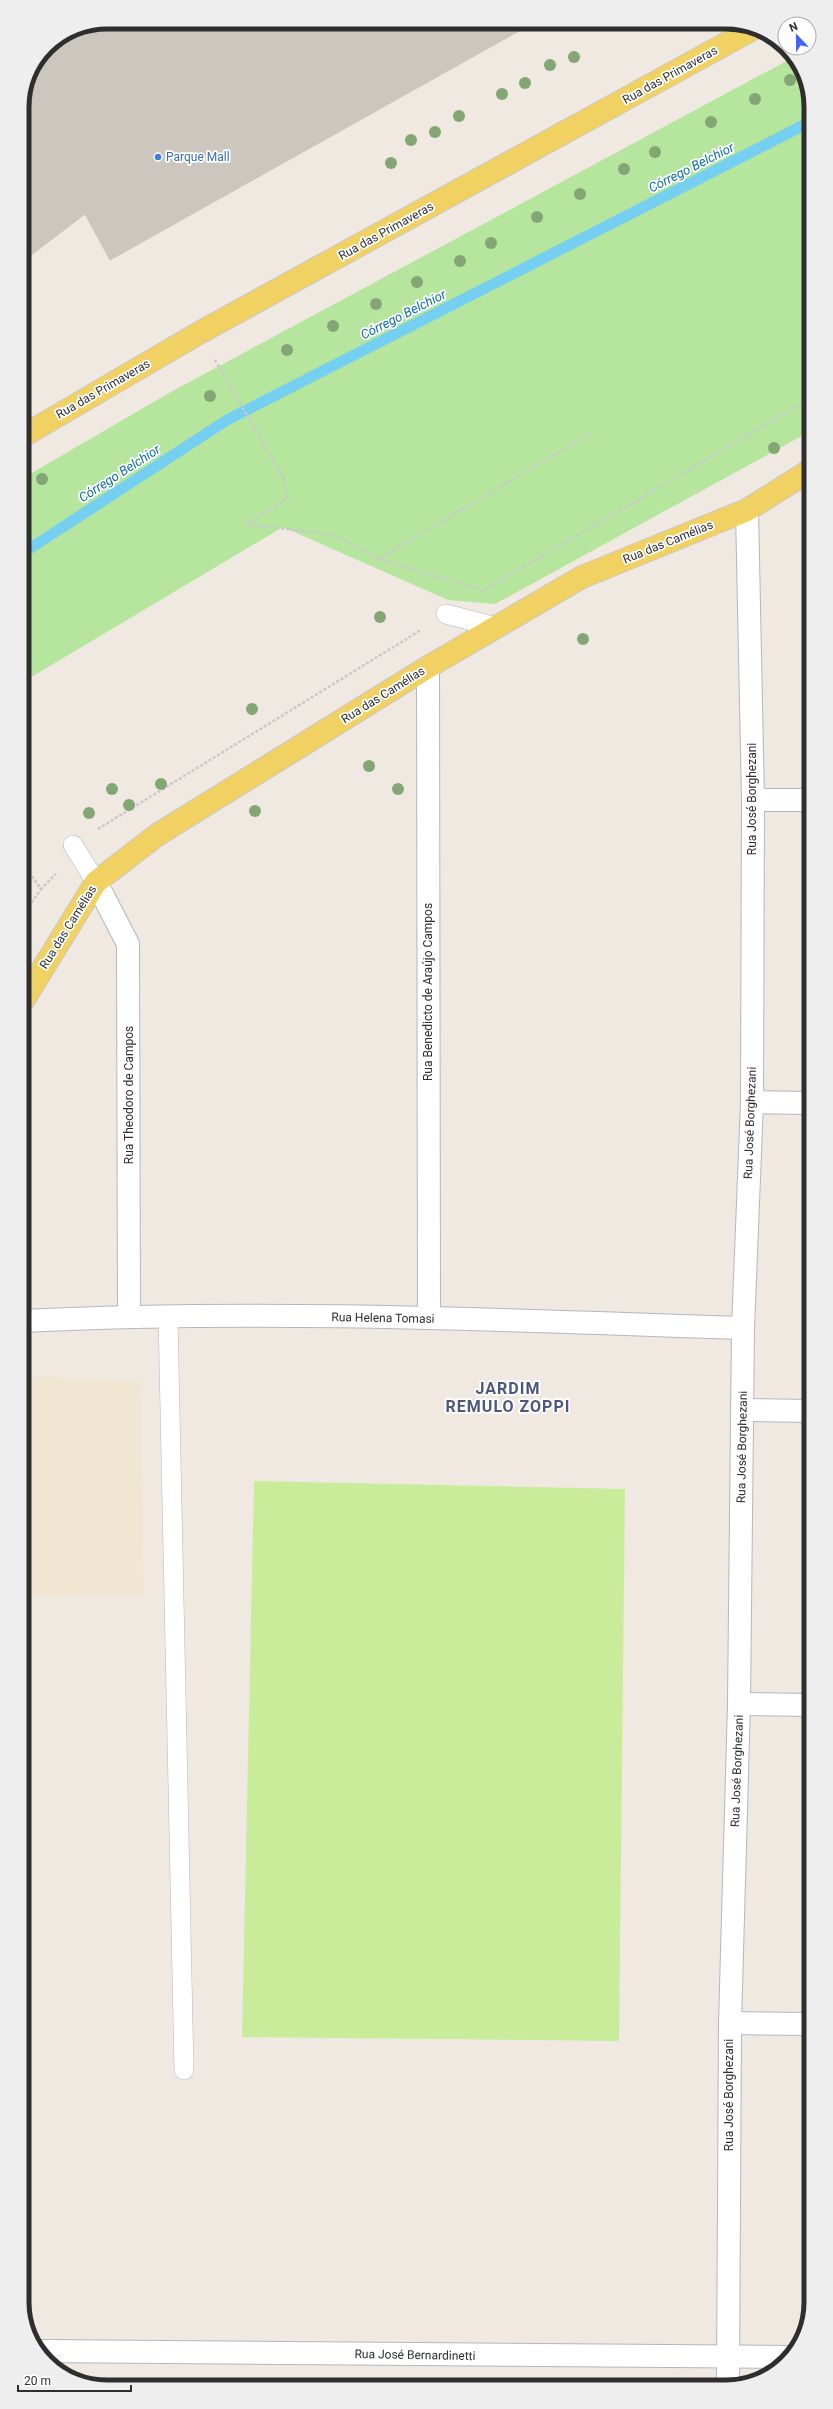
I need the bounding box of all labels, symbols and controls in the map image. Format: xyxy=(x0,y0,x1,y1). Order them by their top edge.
north arrow xyxy=(777,16,817,56)
text: N xyxy=(787,20,800,35)
street label: Rua das Primaveras xyxy=(620,43,720,107)
water label: Córrego Belchior xyxy=(646,139,737,195)
place label: Parque Mall xyxy=(166,150,230,164)
marker: Parque Mall xyxy=(153,152,163,162)
street label: Rua das Primaveras xyxy=(336,199,436,263)
water label: Córrego Belchior xyxy=(358,286,449,342)
street label: Rua das Primaveras xyxy=(54,356,152,422)
water label: Córrego Belchior xyxy=(76,441,163,505)
street label: Rua das Camélias xyxy=(621,518,715,566)
street label: Rua das Camélias xyxy=(339,664,427,726)
street label: Rua José Borghezani xyxy=(745,743,759,855)
street label: Rua das Camélias xyxy=(37,883,99,971)
street label: Rua Benedicto de Araújo Campos xyxy=(421,903,435,1081)
street label: Rua Theodoro de Campos xyxy=(122,1026,136,1164)
street label: Rua José Borghezani xyxy=(741,1066,759,1179)
street label: Rua Helena Tomasi xyxy=(331,1310,435,1326)
district label: JARDIM REMULO ZOPPI xyxy=(446,1379,570,1416)
street label: Rua José Borghezani xyxy=(734,1391,750,1503)
street label: Rua José Borghezani xyxy=(728,1714,746,1827)
street label: Rua José Borghezani xyxy=(722,2039,736,2151)
street label: Rua José Bernardinetti xyxy=(354,2347,476,2363)
scale bar xyxy=(18,2367,131,2393)
text: 20 m xyxy=(24,2374,51,2388)

